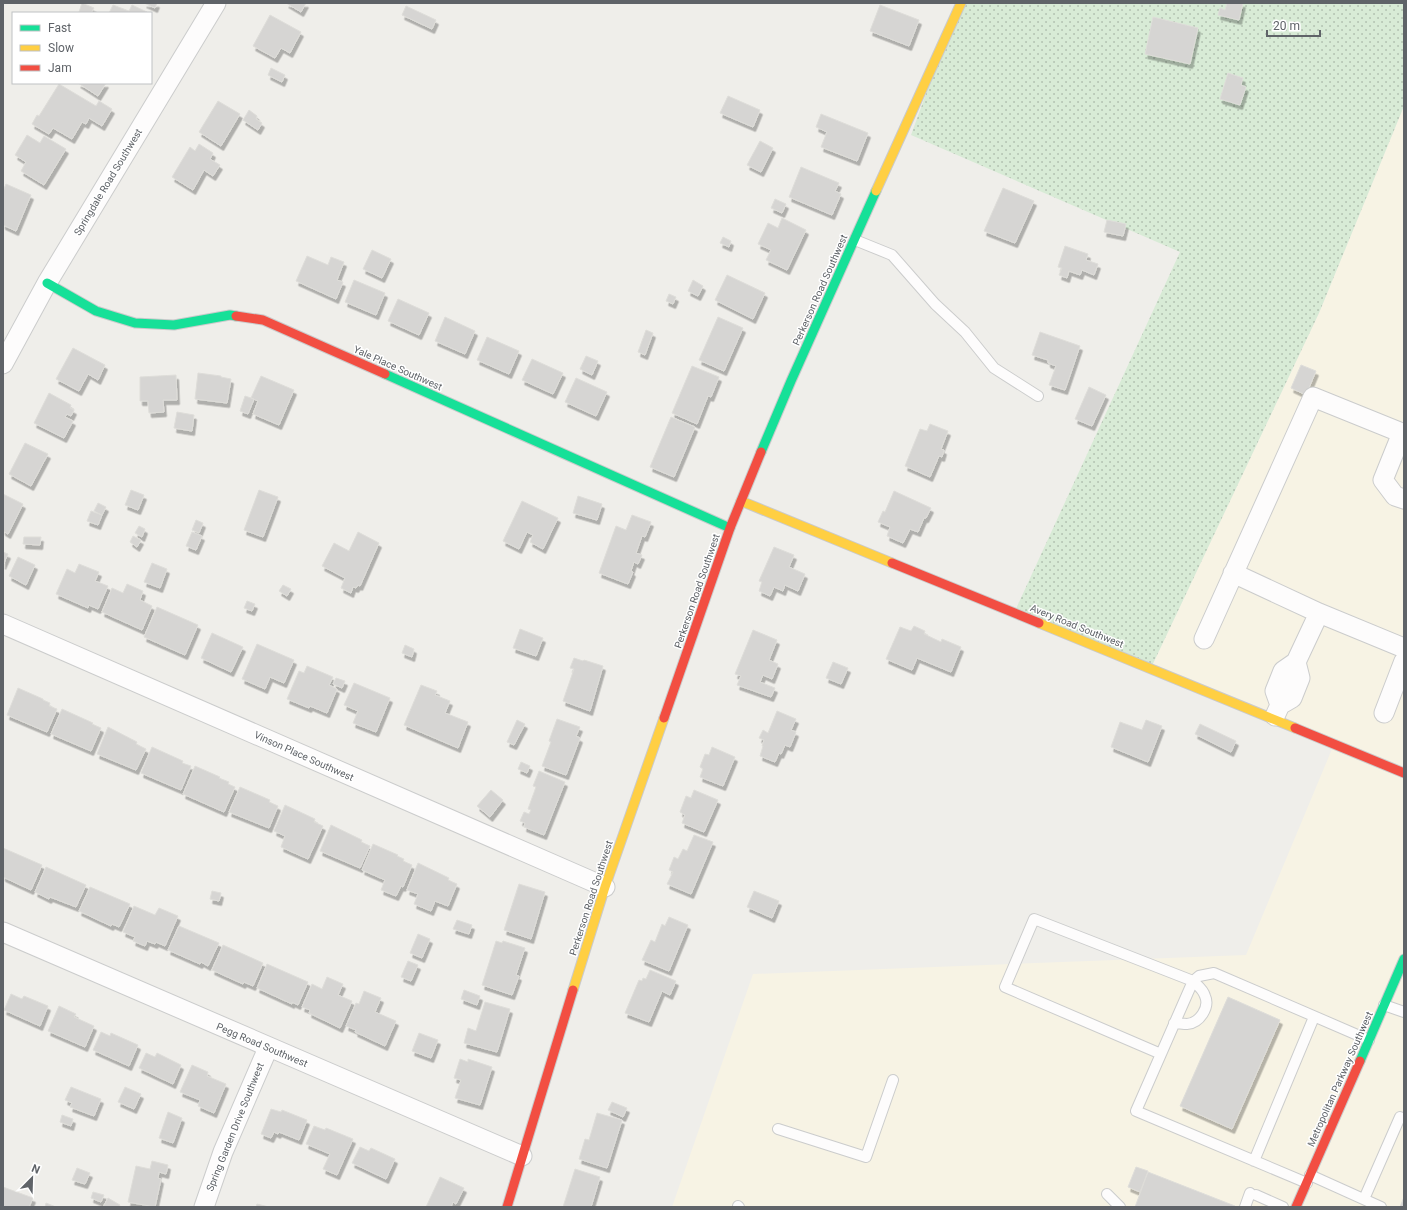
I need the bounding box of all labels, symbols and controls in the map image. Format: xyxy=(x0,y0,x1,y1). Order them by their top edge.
legend xyxy=(12,12,152,84)
scale bar xyxy=(1267,12,1320,38)
text: 20 m xyxy=(1273,19,1300,33)
text: Fast xyxy=(48,21,71,35)
text: Slow xyxy=(48,41,74,55)
text: Jam xyxy=(48,61,72,75)
street label: Springdale Road Southwest xyxy=(72,127,144,237)
street label: Perkerson Road Southwest xyxy=(791,233,849,347)
street label: Yale Place Southwest xyxy=(352,344,444,392)
street label: Perkerson Road Southwest xyxy=(672,532,722,650)
street label: Avery Road Southwest xyxy=(1029,602,1125,650)
street label: Vinson Place Southwest xyxy=(253,729,355,783)
street label: Perkerson Road Southwest xyxy=(567,839,615,957)
street label: Metropolitan Parkway Southwest xyxy=(1305,1010,1375,1148)
street label: Pegg Road Southwest xyxy=(215,1021,309,1069)
street label: Spring Garden Drive Southwest xyxy=(204,1061,266,1193)
north arrow xyxy=(12,1158,52,1198)
text: N xyxy=(30,1162,42,1177)

